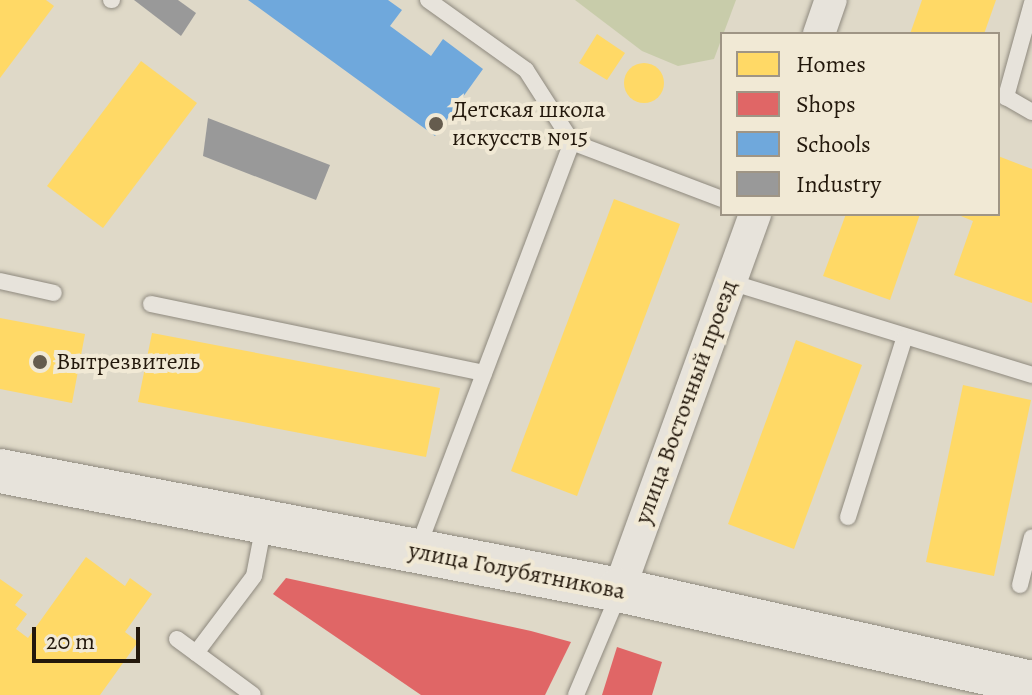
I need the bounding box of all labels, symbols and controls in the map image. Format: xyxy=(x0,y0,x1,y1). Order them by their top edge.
legend xyxy=(720,32,1000,216)
text: Homes xyxy=(796,48,866,80)
text: Shops xyxy=(796,88,856,120)
place label: Детская школа искусств №15 xyxy=(452,96,605,152)
marker: Детская школа искусств №15 xyxy=(427,115,445,133)
text: Schools xyxy=(796,128,871,160)
text: Industry xyxy=(796,168,881,200)
street label: улица Восточный проезд xyxy=(628,276,744,528)
place label: Вытрезвитель xyxy=(56,348,200,376)
marker: Вытрезвитель xyxy=(31,353,49,371)
street label: улица Голубятникова xyxy=(406,536,628,606)
scale bar xyxy=(36,611,144,661)
text: 20 m xyxy=(46,625,95,657)

